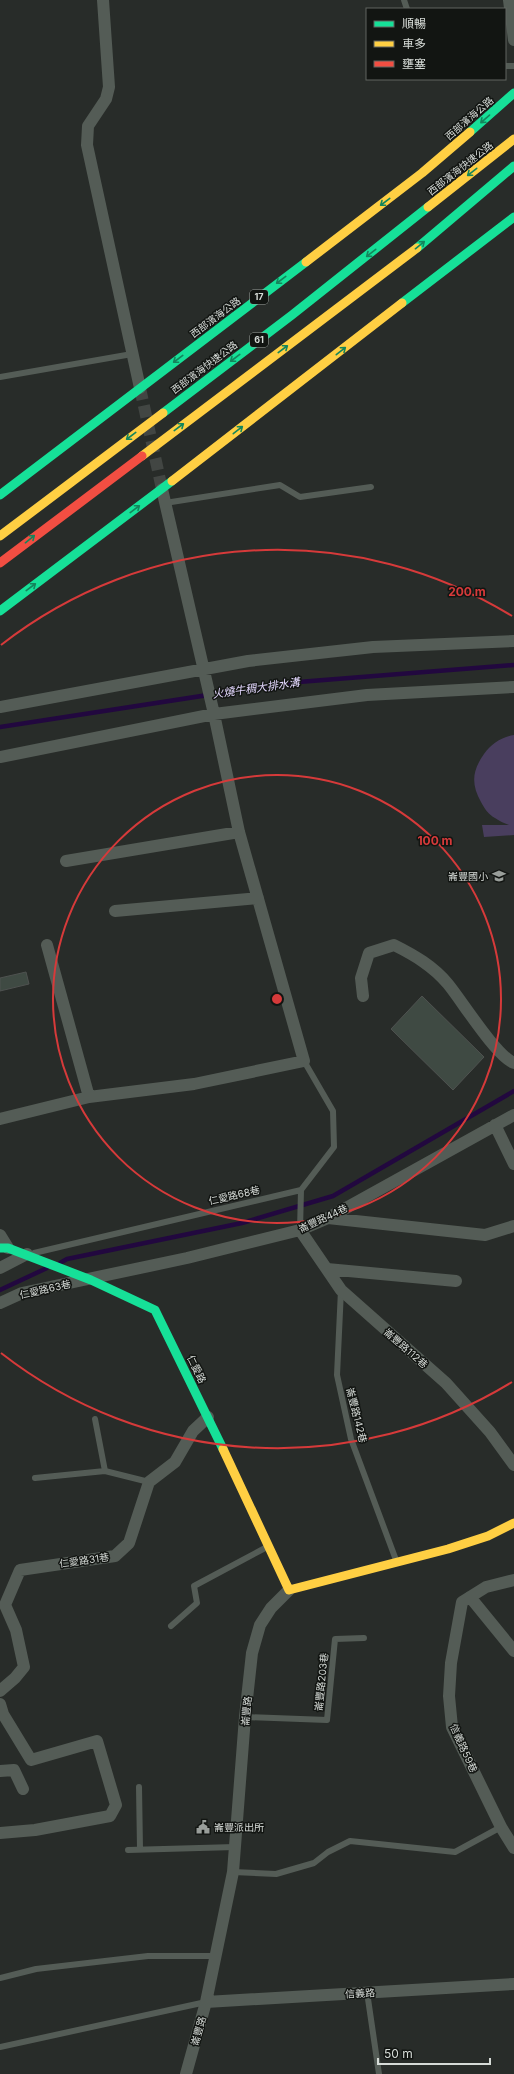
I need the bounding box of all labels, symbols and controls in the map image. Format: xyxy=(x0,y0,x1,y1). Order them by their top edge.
legend xyxy=(366,8,506,80)
text: 順暢 xyxy=(402,16,426,31)
text: 車多 xyxy=(402,36,426,51)
text: 壅塞 xyxy=(402,56,426,71)
street label: 西部濱海公路 xyxy=(442,94,496,142)
one-way arrow xyxy=(479,114,490,123)
street label: 西部濱海快速公路 xyxy=(425,139,495,197)
one-way arrow xyxy=(467,168,478,176)
one-way arrow xyxy=(379,198,390,206)
one-way arrow xyxy=(415,240,425,249)
one-way arrow xyxy=(365,249,376,257)
one-way arrow xyxy=(276,276,287,285)
road number: 17 xyxy=(250,290,268,304)
street label: 西部濱海公路 xyxy=(187,294,243,340)
road number: 61 xyxy=(250,333,268,347)
street label: 西部濱海快速公路 xyxy=(168,338,240,396)
one-way arrow xyxy=(278,345,289,354)
one-way arrow xyxy=(336,346,347,355)
one-way arrow xyxy=(229,354,240,362)
one-way arrow xyxy=(172,355,183,363)
one-way arrow xyxy=(174,423,185,431)
one-way arrow xyxy=(233,426,244,434)
one-way arrow xyxy=(125,432,136,440)
one-way arrow xyxy=(129,505,140,513)
one-way arrow xyxy=(25,534,36,543)
one-way arrow xyxy=(26,583,37,592)
text: 200 m xyxy=(448,584,486,599)
water label: 火燒牛稠大排水溝 xyxy=(211,675,303,701)
text: 100 m xyxy=(417,833,453,848)
school or university icon: 崙豐國小 xyxy=(491,868,507,884)
place label: 崙豐國小 xyxy=(448,870,488,882)
centre of rings xyxy=(270,992,284,1006)
street label: 仁愛路68巷 xyxy=(207,1183,261,1207)
street label: 崙豐路44巷 xyxy=(296,1201,350,1235)
street label: 仁愛路63巷 xyxy=(18,1277,72,1301)
street label: 崙豐路112巷 xyxy=(382,1326,430,1370)
street label: 仁愛路 xyxy=(185,1353,209,1385)
street label: 崙豐路142巷 xyxy=(344,1386,370,1444)
street label: 仁愛路31巷 xyxy=(58,1551,110,1569)
street label: 崙豐路203巷 xyxy=(312,1652,330,1712)
street label: 崙豐路 xyxy=(238,1695,254,1727)
street label: 信義路59巷 xyxy=(448,1722,480,1774)
public building icon: 崙豐派出所 xyxy=(195,1819,211,1835)
place label: 崙豐派出所 xyxy=(214,1821,264,1833)
street label: 信義路 xyxy=(345,1986,375,2000)
street label: 崙豐路 xyxy=(188,2015,208,2047)
scale bar xyxy=(378,2040,490,2066)
text: 50 m xyxy=(384,2046,413,2061)

